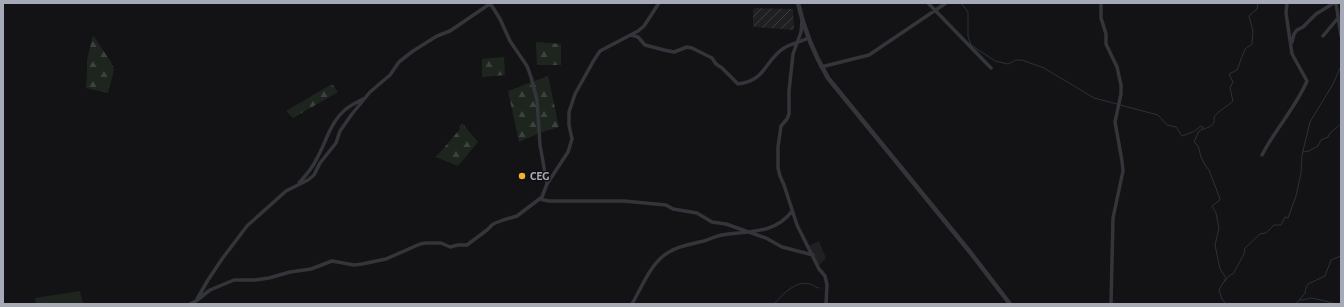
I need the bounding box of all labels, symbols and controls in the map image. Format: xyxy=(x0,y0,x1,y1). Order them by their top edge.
place label: CEG xyxy=(530,170,549,182)
marker: CEG xyxy=(517,171,527,181)

